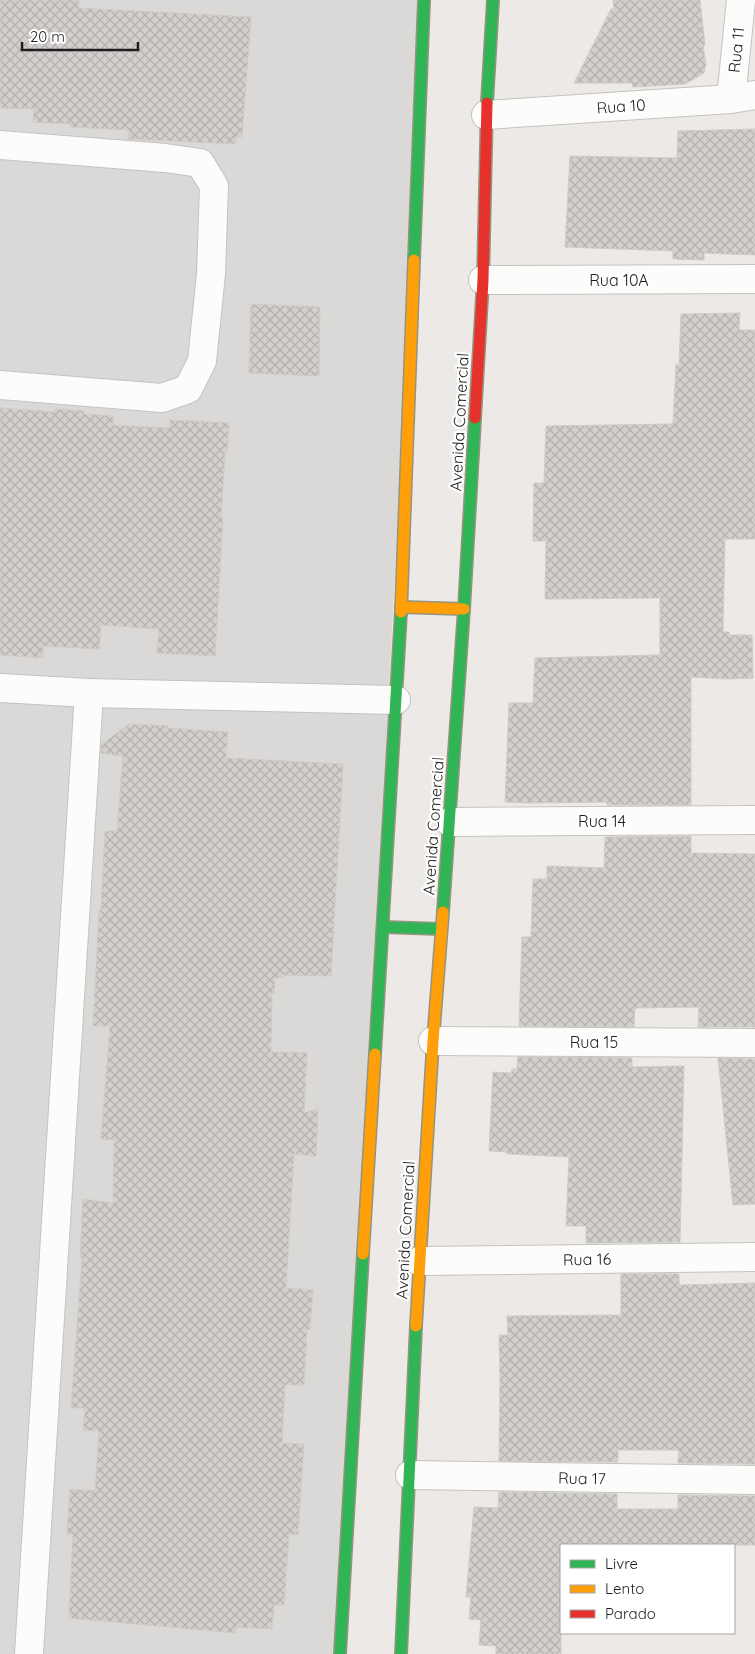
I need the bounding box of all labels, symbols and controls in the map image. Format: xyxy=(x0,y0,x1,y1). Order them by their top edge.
scale bar xyxy=(22,20,139,52)
street label: Rua 11 xyxy=(724,26,748,74)
text: 20 m xyxy=(30,27,65,46)
street label: Rua 10 xyxy=(596,94,646,118)
street label: Rua 10A xyxy=(589,270,649,290)
street label: Avenida Comercial xyxy=(445,352,473,492)
street label: Avenida Comercial xyxy=(418,756,448,896)
street label: Rua 14 xyxy=(578,811,626,831)
street label: Rua 15 xyxy=(570,1032,618,1052)
street label: Avenida Comercial xyxy=(391,1160,419,1300)
street label: Rua 16 xyxy=(563,1249,612,1269)
street label: Rua 17 xyxy=(558,1468,606,1488)
legend xyxy=(560,1544,735,1634)
text: Livre xyxy=(605,1554,638,1573)
text: Lento xyxy=(605,1579,644,1598)
text: Parado xyxy=(605,1604,656,1623)

